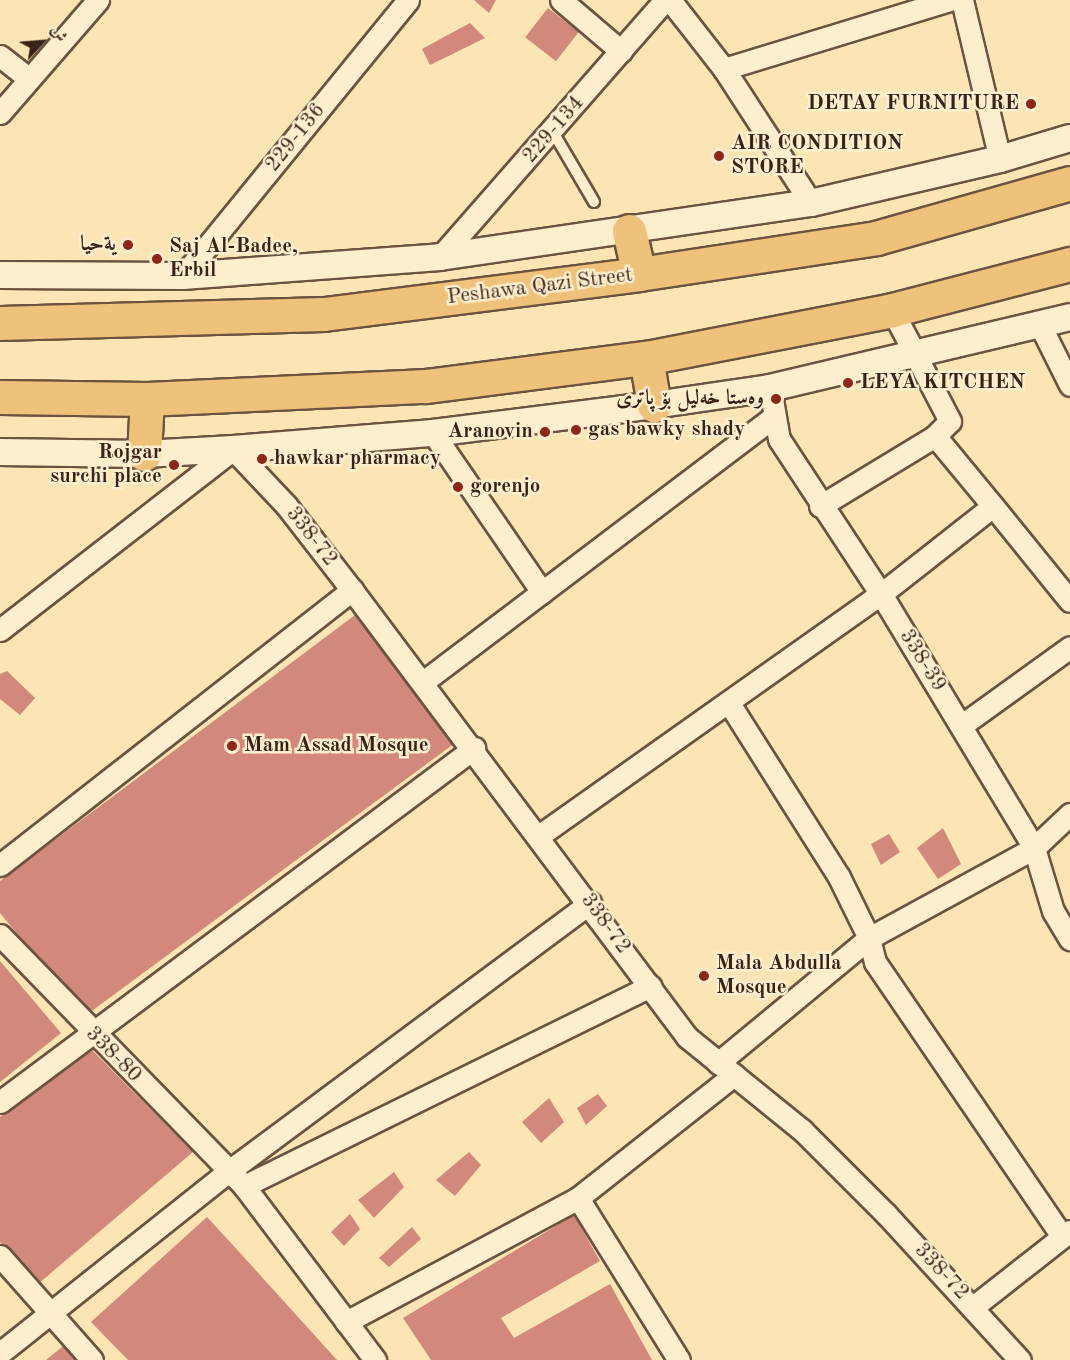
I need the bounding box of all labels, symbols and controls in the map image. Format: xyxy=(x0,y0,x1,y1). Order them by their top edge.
north arrow xyxy=(12,12,72,72)
text: ش xyxy=(48,23,69,45)
street label: 229-134 xyxy=(518,91,590,169)
place label: DETAY FURNITURE xyxy=(807,91,1019,117)
marker: DETAY FURNITURE xyxy=(1024,97,1038,111)
street label: 229-136 xyxy=(261,99,331,177)
place label: AIR CONDITION STORE xyxy=(731,131,903,181)
marker: AIR CONDITION STORE xyxy=(712,149,726,163)
place label: يةحيا xyxy=(80,232,116,258)
place label: Saj Al-Badee, Erbil xyxy=(169,234,298,284)
marker: يةحيا xyxy=(121,238,135,252)
marker: Saj Al-Badee, Erbil xyxy=(150,252,164,266)
street label: Peshawa Qazi Street xyxy=(446,263,634,311)
place label: LEYA KITCHEN xyxy=(860,370,1025,396)
marker: LEYA KITCHEN xyxy=(841,376,855,390)
place label: وەستا خەلیل بۆ پاتری xyxy=(616,386,764,412)
marker: وەستا خەلیل بۆ پاتری xyxy=(769,392,783,406)
place label: gas bawky shady xyxy=(588,417,745,443)
place label: Aranovin xyxy=(447,419,533,445)
marker: gas bawky shady xyxy=(569,423,583,437)
marker: Aranovin xyxy=(538,425,552,439)
place label: Rojgar surchi place xyxy=(50,440,162,490)
place label: hawkar pharmacy xyxy=(274,446,441,472)
marker: hawkar pharmacy xyxy=(255,452,269,466)
marker: Rojgar surchi place xyxy=(167,458,181,472)
place label: gorenjo xyxy=(470,474,540,500)
marker: gorenjo xyxy=(451,480,465,494)
street label: 338-72 xyxy=(280,502,342,572)
street label: 338-39 xyxy=(893,625,951,697)
place label: Mam Assad Mosque xyxy=(244,733,429,759)
marker: Mam Assad Mosque xyxy=(225,739,239,753)
street label: 338-72 xyxy=(575,889,635,959)
place label: Mala Abdulla Mosque xyxy=(716,951,842,1001)
marker: Mala Abdulla Mosque xyxy=(697,969,711,983)
street label: 338-80 xyxy=(80,1022,146,1088)
street label: 338-72 xyxy=(908,1238,974,1306)

